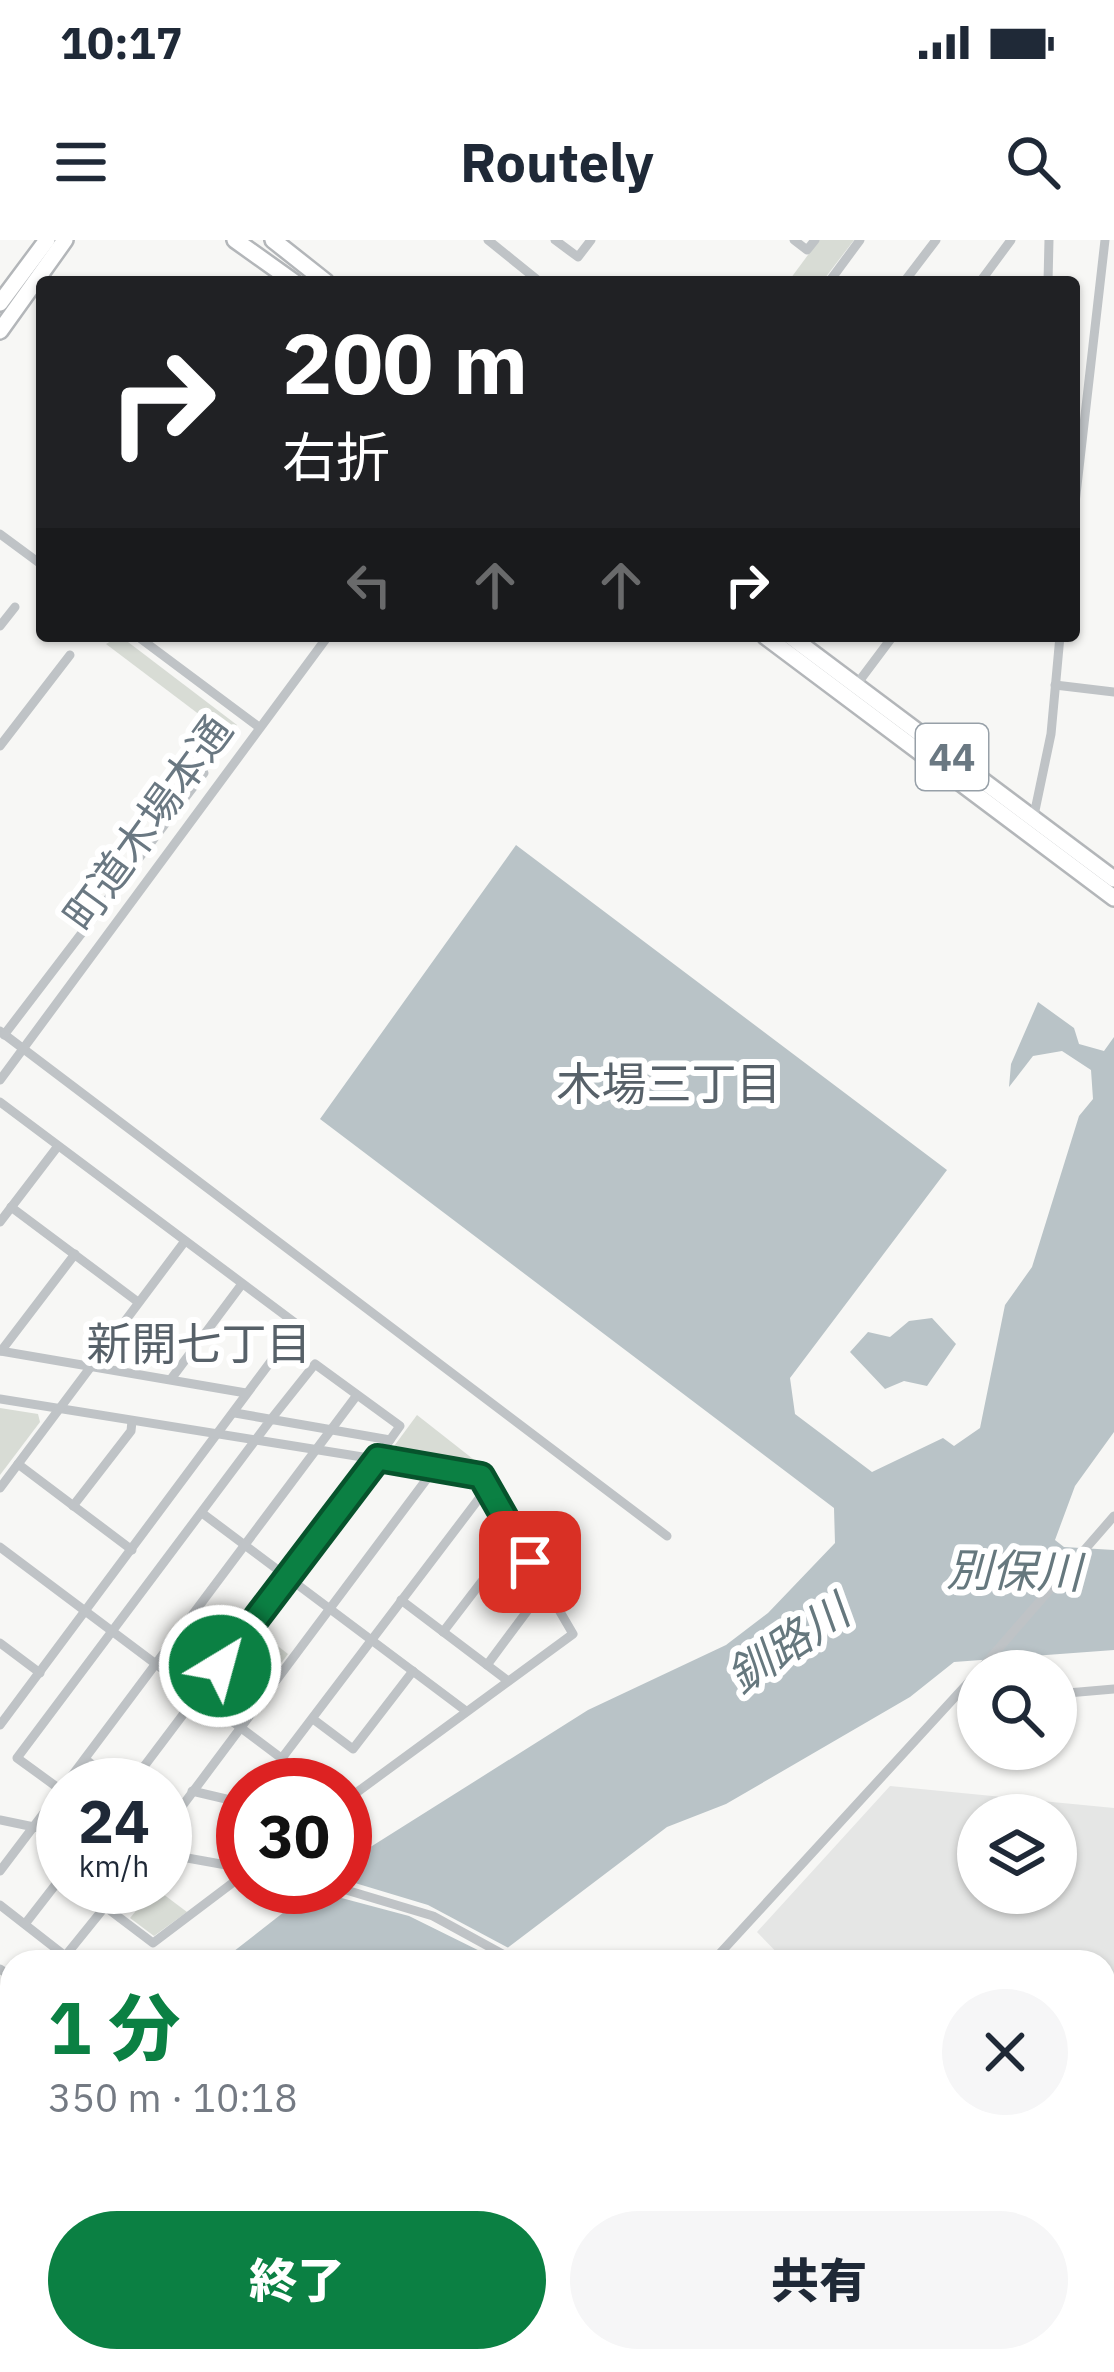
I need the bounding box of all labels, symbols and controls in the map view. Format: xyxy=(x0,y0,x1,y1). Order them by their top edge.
text: 10:17 xyxy=(60,13,183,71)
text: Routely xyxy=(460,127,654,197)
icon: menu xyxy=(48,129,114,195)
icon: search xyxy=(1000,129,1066,195)
text: 200 m xyxy=(282,308,528,417)
icon: right xyxy=(84,324,240,480)
text: 右折 xyxy=(282,422,390,492)
icon: left xyxy=(336,552,402,618)
icon: ahead xyxy=(462,552,528,618)
icon: ahead xyxy=(588,552,654,618)
icon: right xyxy=(714,552,780,618)
street label: 町道木場本通 xyxy=(51,705,244,941)
road number: 44 xyxy=(916,724,988,790)
district label: 木場三丁目 xyxy=(556,1054,782,1112)
district label: 新開七丁目 xyxy=(86,1314,312,1372)
pin xyxy=(479,1511,581,1613)
icon: arrive xyxy=(497,1529,563,1595)
water label: 別保川 xyxy=(946,1540,1086,1600)
water label: 釧路川 xyxy=(715,1579,863,1705)
position arrow xyxy=(157,1603,283,1729)
map controls xyxy=(957,1650,1077,1914)
button: search xyxy=(957,1650,1077,1770)
speed limit sign: 30 xyxy=(216,1758,372,1914)
text: 24 xyxy=(78,1781,150,1860)
button: layers xyxy=(957,1794,1077,1914)
text: km/h xyxy=(79,1846,149,1885)
text: 1 分 xyxy=(48,1980,180,2074)
button: close xyxy=(942,1989,1068,2115)
text: 350 m · 10:18 xyxy=(48,2072,298,2123)
button: 終了 xyxy=(48,2211,546,2349)
button: 共有 xyxy=(570,2211,1068,2349)

